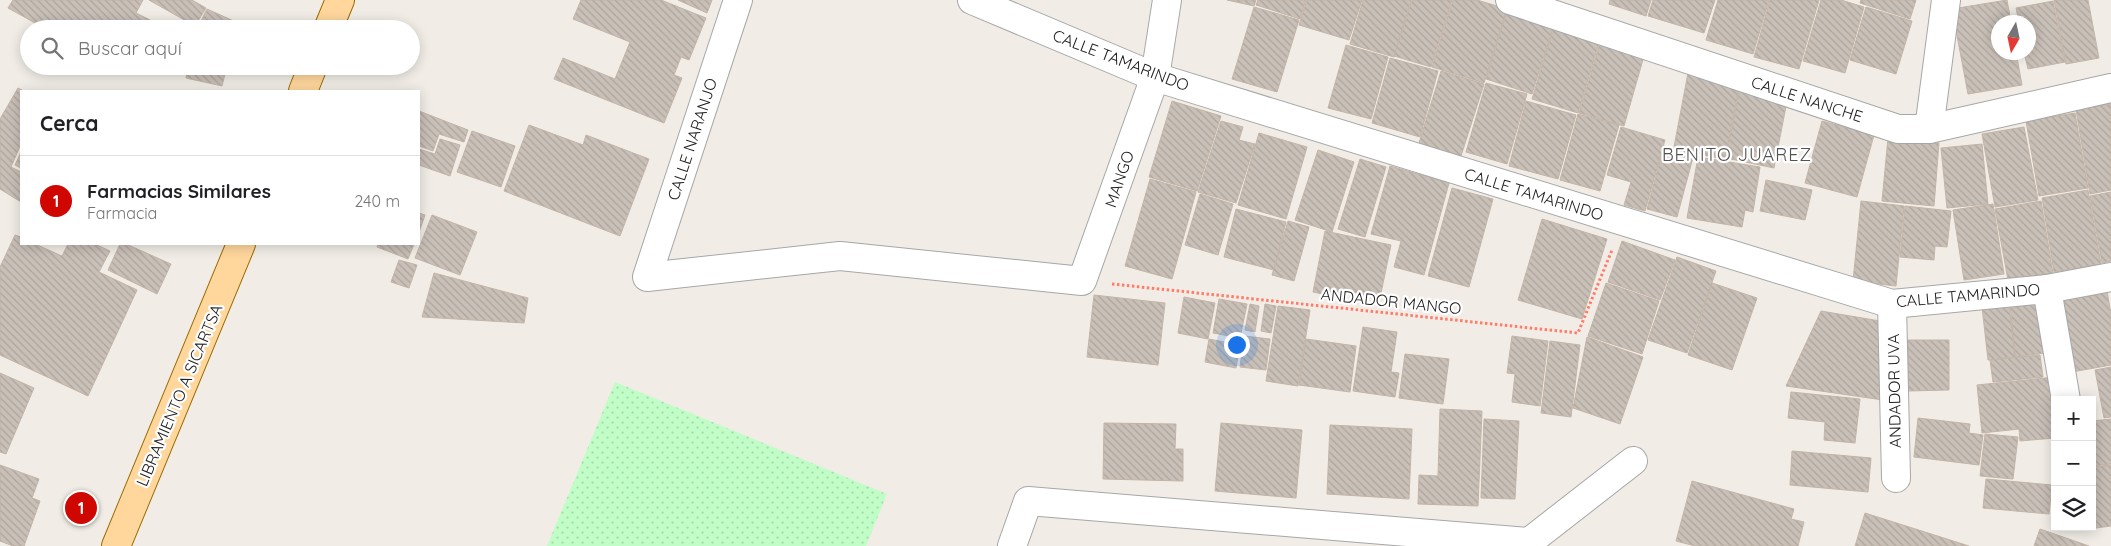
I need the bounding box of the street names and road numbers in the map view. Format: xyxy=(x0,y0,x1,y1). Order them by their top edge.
street label: CALLE TAMARINDO xyxy=(1050,25,1192,95)
street label: CALLE NANCHE xyxy=(1749,72,1865,126)
street label: CALLE NARANJO xyxy=(663,75,721,203)
street label: MANGO xyxy=(1100,148,1138,210)
street label: CALLE TAMARINDO xyxy=(1462,163,1606,225)
street label: CALLE TAMARINDO xyxy=(1895,279,2041,311)
street label: ANDADOR MANGO xyxy=(1320,284,1462,318)
street label: LIBRAMIENTO A SICARTSA xyxy=(132,301,226,489)
street label: ANDADOR UVA xyxy=(1883,334,1905,448)

